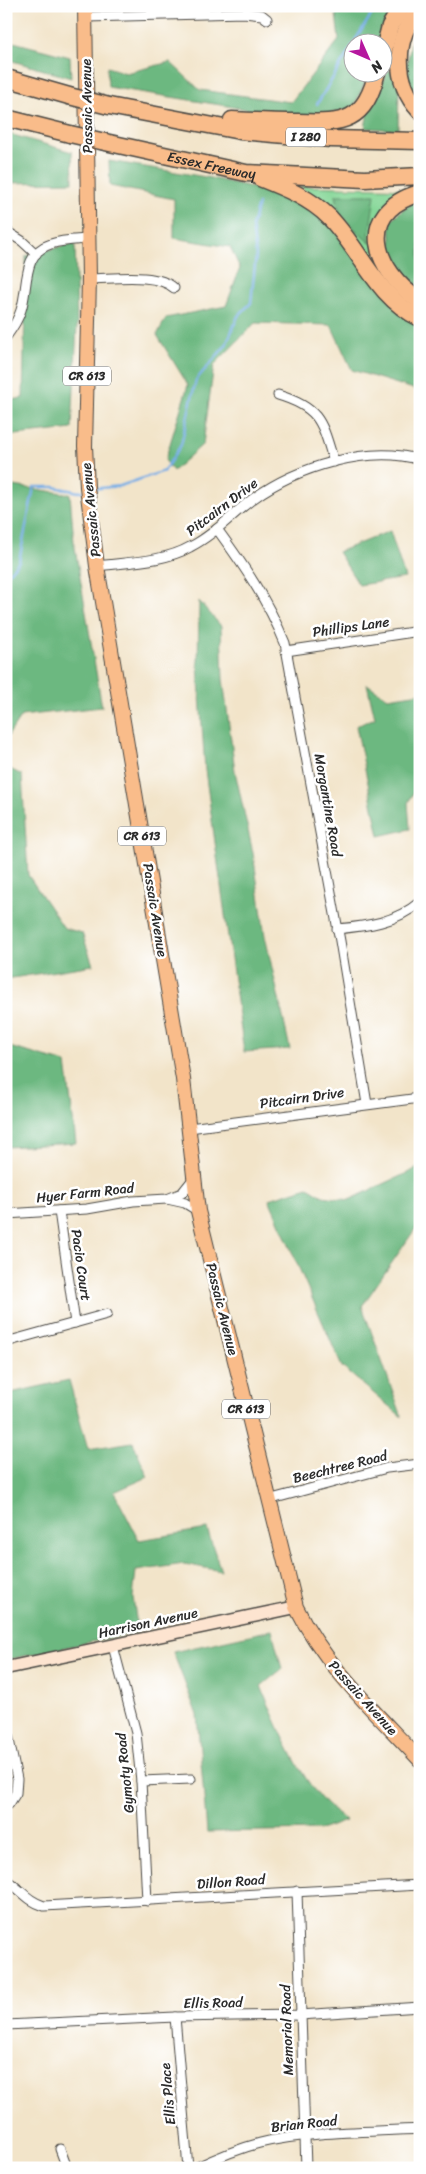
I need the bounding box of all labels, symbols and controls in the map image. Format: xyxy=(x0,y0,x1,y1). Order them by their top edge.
north arrow xyxy=(344,32,394,82)
text: N xyxy=(364,54,390,79)
street label: Passaic Avenue xyxy=(74,58,100,154)
road number: I 280 xyxy=(286,128,326,146)
street label: Essex Freeway xyxy=(165,144,257,186)
road number: CR 613 xyxy=(63,366,111,386)
street label: Passaic Avenue xyxy=(74,461,108,558)
street label: Pitcairn Drive xyxy=(181,471,263,543)
street label: Phillips Lane xyxy=(311,609,391,645)
street label: Morgantine Road xyxy=(307,751,350,860)
road number: CR 613 xyxy=(118,826,166,846)
street label: Passaic Avenue xyxy=(135,861,175,959)
street label: Pitcairn Drive xyxy=(258,1080,346,1116)
street label: Hyer Farm Road xyxy=(35,1175,137,1211)
street label: Pacio Court xyxy=(64,1228,98,1302)
street label: Passaic Avenue xyxy=(198,1260,246,1358)
road number: CR 613 xyxy=(222,1400,270,1418)
street label: Beechtree Road xyxy=(290,1443,391,1491)
street label: Harrison Avenue xyxy=(96,1600,200,1646)
street label: Passaic Avenue xyxy=(322,1654,404,1742)
street label: Gymoty Road xyxy=(108,1730,142,1814)
street label: Dillon Road xyxy=(196,1867,268,1897)
street label: Memorial Road xyxy=(273,1983,301,2076)
street label: Ellis Road xyxy=(183,1990,244,2016)
street label: Ellis Place xyxy=(153,2062,183,2126)
street label: Brian Road xyxy=(270,2108,340,2140)

